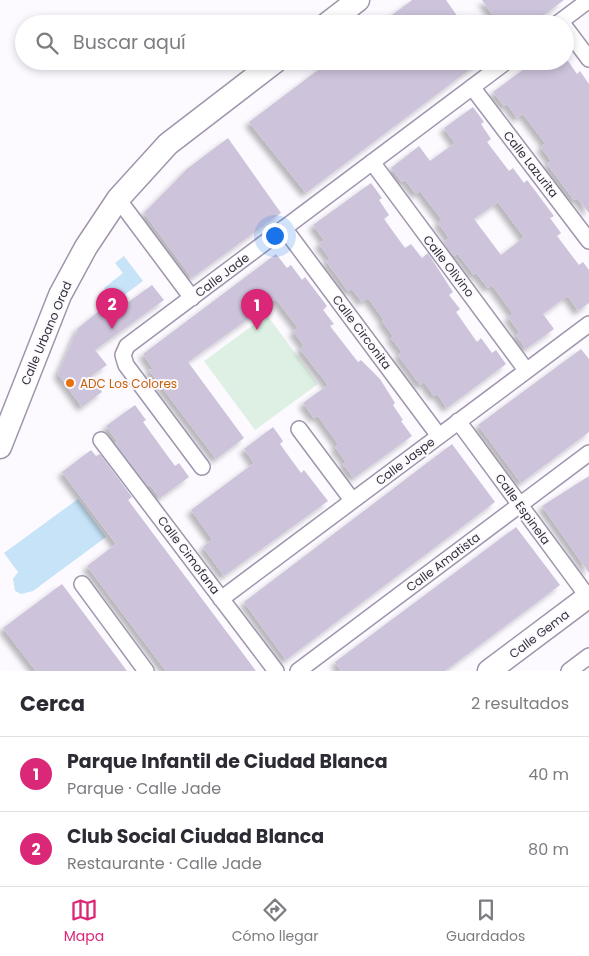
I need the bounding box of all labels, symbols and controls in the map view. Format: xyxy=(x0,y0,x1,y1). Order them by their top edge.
search box xyxy=(15,15,574,70)
icon: search xyxy=(33,29,61,57)
text: Buscar aquí xyxy=(73,29,186,56)
street label: Calle Lazurita xyxy=(500,127,562,201)
your location xyxy=(262,223,288,249)
street label: Calle Olivino xyxy=(419,231,479,301)
street label: Calle Jade xyxy=(191,249,253,301)
street label: Calle Urbano Orad xyxy=(16,278,76,388)
pin: 2 xyxy=(96,288,128,329)
pin: 1 xyxy=(241,289,273,330)
street label: Calle Circonita xyxy=(329,291,395,373)
place label: ADC Los Colores xyxy=(80,375,177,392)
marker: ADC Los Colores xyxy=(64,377,76,389)
street label: Calle Jaspe xyxy=(372,433,438,489)
street label: Calle Espinela xyxy=(492,470,554,548)
street label: Calle Cimofana xyxy=(154,512,224,598)
street label: Calle Amatista xyxy=(403,529,483,595)
street label: Calle Gema xyxy=(505,606,573,662)
text: Cerca xyxy=(20,689,85,718)
text: 2 resultados xyxy=(471,692,569,715)
text: Parque Infantil de Ciudad Blanca xyxy=(67,748,388,775)
text: 1 xyxy=(33,763,39,786)
text: 40 m xyxy=(528,763,569,786)
text: Parque · Calle Jade xyxy=(67,777,221,800)
text: Club Social Ciudad Blanca xyxy=(67,823,324,850)
text: 2 xyxy=(31,838,41,861)
text: 80 m xyxy=(528,838,569,861)
text: Restaurante · Calle Jade xyxy=(67,852,262,875)
tab: Mapa xyxy=(64,896,104,947)
tab: Cómo llegar xyxy=(232,896,318,947)
tab: Guardados xyxy=(446,896,525,947)

